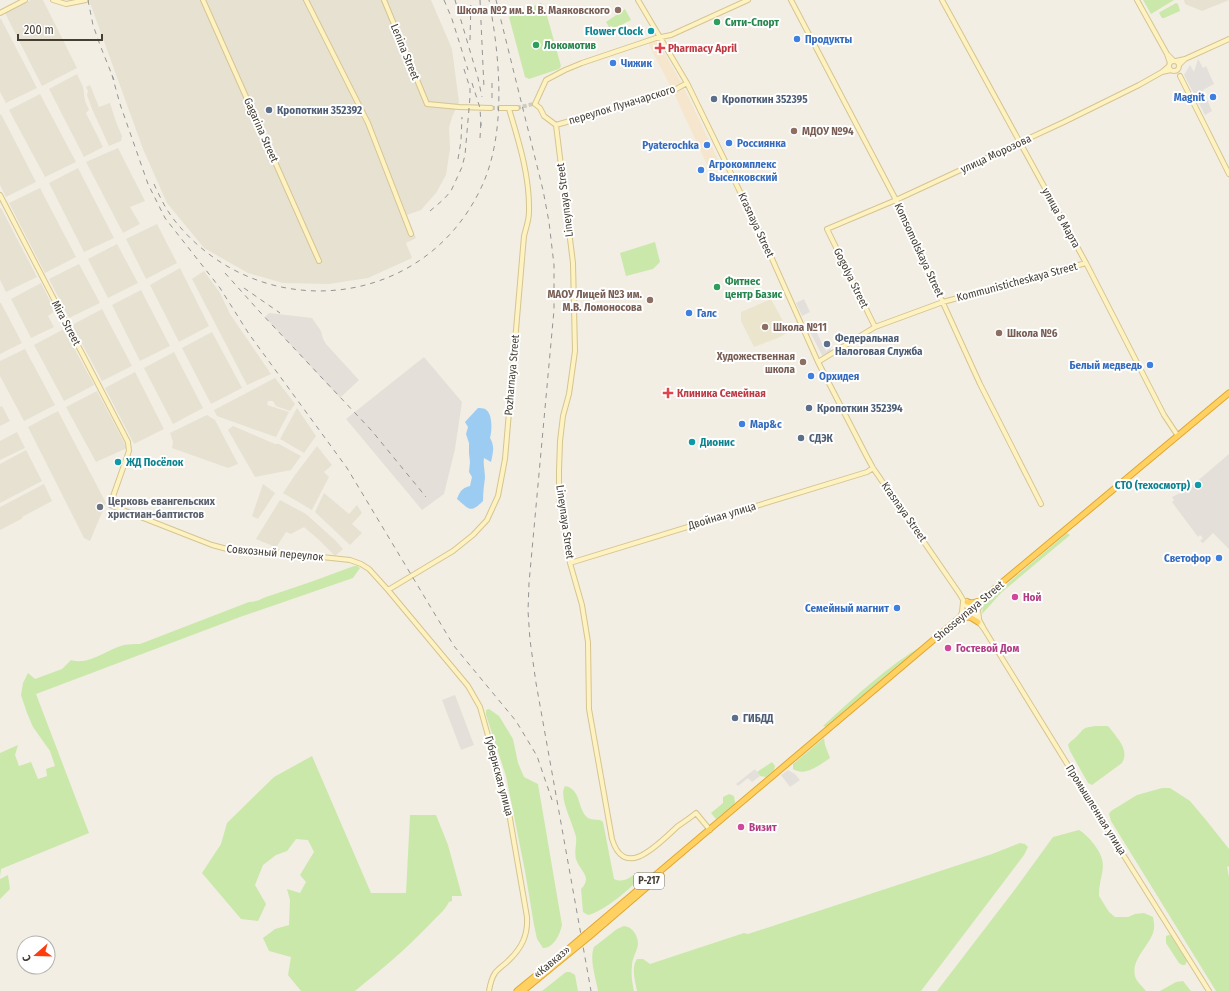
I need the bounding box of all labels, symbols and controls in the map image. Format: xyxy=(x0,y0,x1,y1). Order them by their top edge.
place label: Школа №2 им. В. В. Маяковского xyxy=(457,4,610,17)
marker: Школа №2 им. В. В. Маяковского xyxy=(613,5,623,15)
scale bar xyxy=(18,16,102,42)
place label: Сити-Спорт xyxy=(725,16,779,29)
marker: Сити-Спорт xyxy=(712,17,722,27)
street label: Lenina Street xyxy=(388,22,422,82)
text: 200 m xyxy=(24,23,54,37)
place label: Flower Clock xyxy=(585,25,643,38)
marker: Flower Clock xyxy=(646,26,656,36)
place label: Продукты xyxy=(805,33,852,46)
marker: Продукты xyxy=(792,34,802,44)
place label: Локомотив xyxy=(544,39,597,52)
marker: Локомотив xyxy=(531,40,541,50)
place label: Pharmacy April xyxy=(668,42,738,55)
marker: Pharmacy April xyxy=(655,43,665,53)
place label: Чижик xyxy=(621,57,652,70)
marker: Чижик xyxy=(608,58,618,68)
street label: переулок Луначарского xyxy=(567,82,677,127)
place label: Magnit xyxy=(1174,91,1205,104)
marker: Magnit xyxy=(1208,92,1218,102)
place label: Кропоткин 352395 xyxy=(722,93,808,106)
marker: Кропоткин 352395 xyxy=(709,94,719,104)
street label: Gagarina Street xyxy=(241,96,281,165)
place label: Кропоткин 352392 xyxy=(277,104,362,117)
marker: Кропоткин 352392 xyxy=(264,105,274,115)
place label: МДОУ №94 xyxy=(802,125,854,138)
marker: МДОУ №94 xyxy=(789,126,799,136)
street label: улица Морозова xyxy=(959,132,1033,176)
place label: Россиянка xyxy=(737,137,787,150)
marker: Россиянка xyxy=(724,138,734,148)
place label: Pyaterochka xyxy=(642,139,700,152)
marker: Pyaterochka xyxy=(702,140,712,150)
place label: Агрокомплекс Выселковский xyxy=(708,158,777,184)
street label: Lineynaya Street xyxy=(554,162,576,238)
marker: Агрокомплекс Выселковский xyxy=(696,165,706,175)
street label: улица 8 Марта xyxy=(1039,186,1083,250)
street label: Krasnaya Street xyxy=(735,190,777,260)
street label: Komsomolskaya Street xyxy=(892,201,947,299)
street label: Gogolya Street xyxy=(831,246,871,311)
street label: Kommunisticheskaya Street xyxy=(955,260,1079,304)
place label: Фитнес центр Базис xyxy=(725,275,783,301)
marker: Фитнес центр Базис xyxy=(712,282,722,292)
place label: МАОУ Лицей №3 им. М.В. Ломоносова xyxy=(547,288,643,314)
marker: МАОУ Лицей №3 им. М.В. Ломоносова xyxy=(645,295,655,305)
street label: Mira Street xyxy=(49,298,83,348)
place label: Галс xyxy=(697,307,717,320)
marker: Галс xyxy=(684,308,694,318)
place label: Школа №11 xyxy=(773,321,827,334)
marker: Школа №11 xyxy=(760,322,770,332)
place label: Школа №6 xyxy=(1007,327,1058,340)
marker: Школа №6 xyxy=(994,328,1004,338)
place label: Федеральная Налоговая Служба xyxy=(835,332,923,358)
street label: Pozharnaya Street xyxy=(502,334,522,416)
marker: Федеральная Налоговая Служба xyxy=(822,339,832,349)
place label: Художественная школа xyxy=(716,350,796,376)
marker: Художественная школа xyxy=(798,357,808,367)
place label: Белый медведь xyxy=(1070,359,1143,372)
marker: Белый медведь xyxy=(1145,360,1155,370)
place label: Орхидея xyxy=(819,370,859,383)
marker: Орхидея xyxy=(806,371,816,381)
marker: Клиника Семейная xyxy=(662,387,674,399)
place label: Клиника Семейная xyxy=(677,387,766,400)
place label: Кропоткин 352394 xyxy=(817,402,903,415)
marker: Кропоткин 352394 xyxy=(804,403,814,413)
place label: Мар&с xyxy=(750,418,782,431)
marker: Мар&с xyxy=(737,419,747,429)
place label: СДЭК xyxy=(809,432,834,445)
marker: СДЭК xyxy=(796,433,806,443)
place label: Дионис xyxy=(699,436,735,449)
marker: Дионис xyxy=(687,437,697,447)
place label: ЖД Посёлок xyxy=(125,456,184,469)
marker: ЖД Посёлок xyxy=(113,457,123,467)
place label: СТО (техосмотр) xyxy=(1115,479,1191,492)
street label: Krasnaya Street xyxy=(879,480,930,545)
marker: СТО (техосмотр) xyxy=(1193,480,1203,490)
street label: Lineynaya Street xyxy=(553,484,577,560)
place label: Церковь евангельских христиан-баптистов xyxy=(107,495,216,521)
street label: Двойная улица xyxy=(686,500,757,533)
marker: Церковь евангельских христиан-баптистов xyxy=(95,502,105,512)
street label: Совхозный переулок xyxy=(226,542,325,564)
place label: Светофор xyxy=(1164,552,1211,565)
marker: Светофор xyxy=(1214,553,1224,563)
street label: Shosseynaya Street xyxy=(931,578,1007,644)
place label: Ной xyxy=(1023,591,1041,604)
marker: Ной xyxy=(1010,592,1020,602)
place label: Семейный магнит xyxy=(805,602,889,615)
marker: Семейный магнит xyxy=(892,603,902,613)
place label: Гостевой Дом xyxy=(956,642,1019,655)
marker: Гостевой Дом xyxy=(943,643,953,653)
place label: ГИБДД xyxy=(743,712,774,725)
marker: ГИБДД xyxy=(730,713,740,723)
street label: Губернская улица xyxy=(482,734,516,818)
street label: Промышленная улица xyxy=(1063,762,1129,858)
place label: Визит xyxy=(749,821,777,834)
marker: Визит xyxy=(736,822,746,832)
road number: Р-217 xyxy=(634,873,664,889)
north arrow xyxy=(16,935,56,975)
street label: «Кавказ» xyxy=(531,943,573,981)
text: С xyxy=(20,953,34,963)

